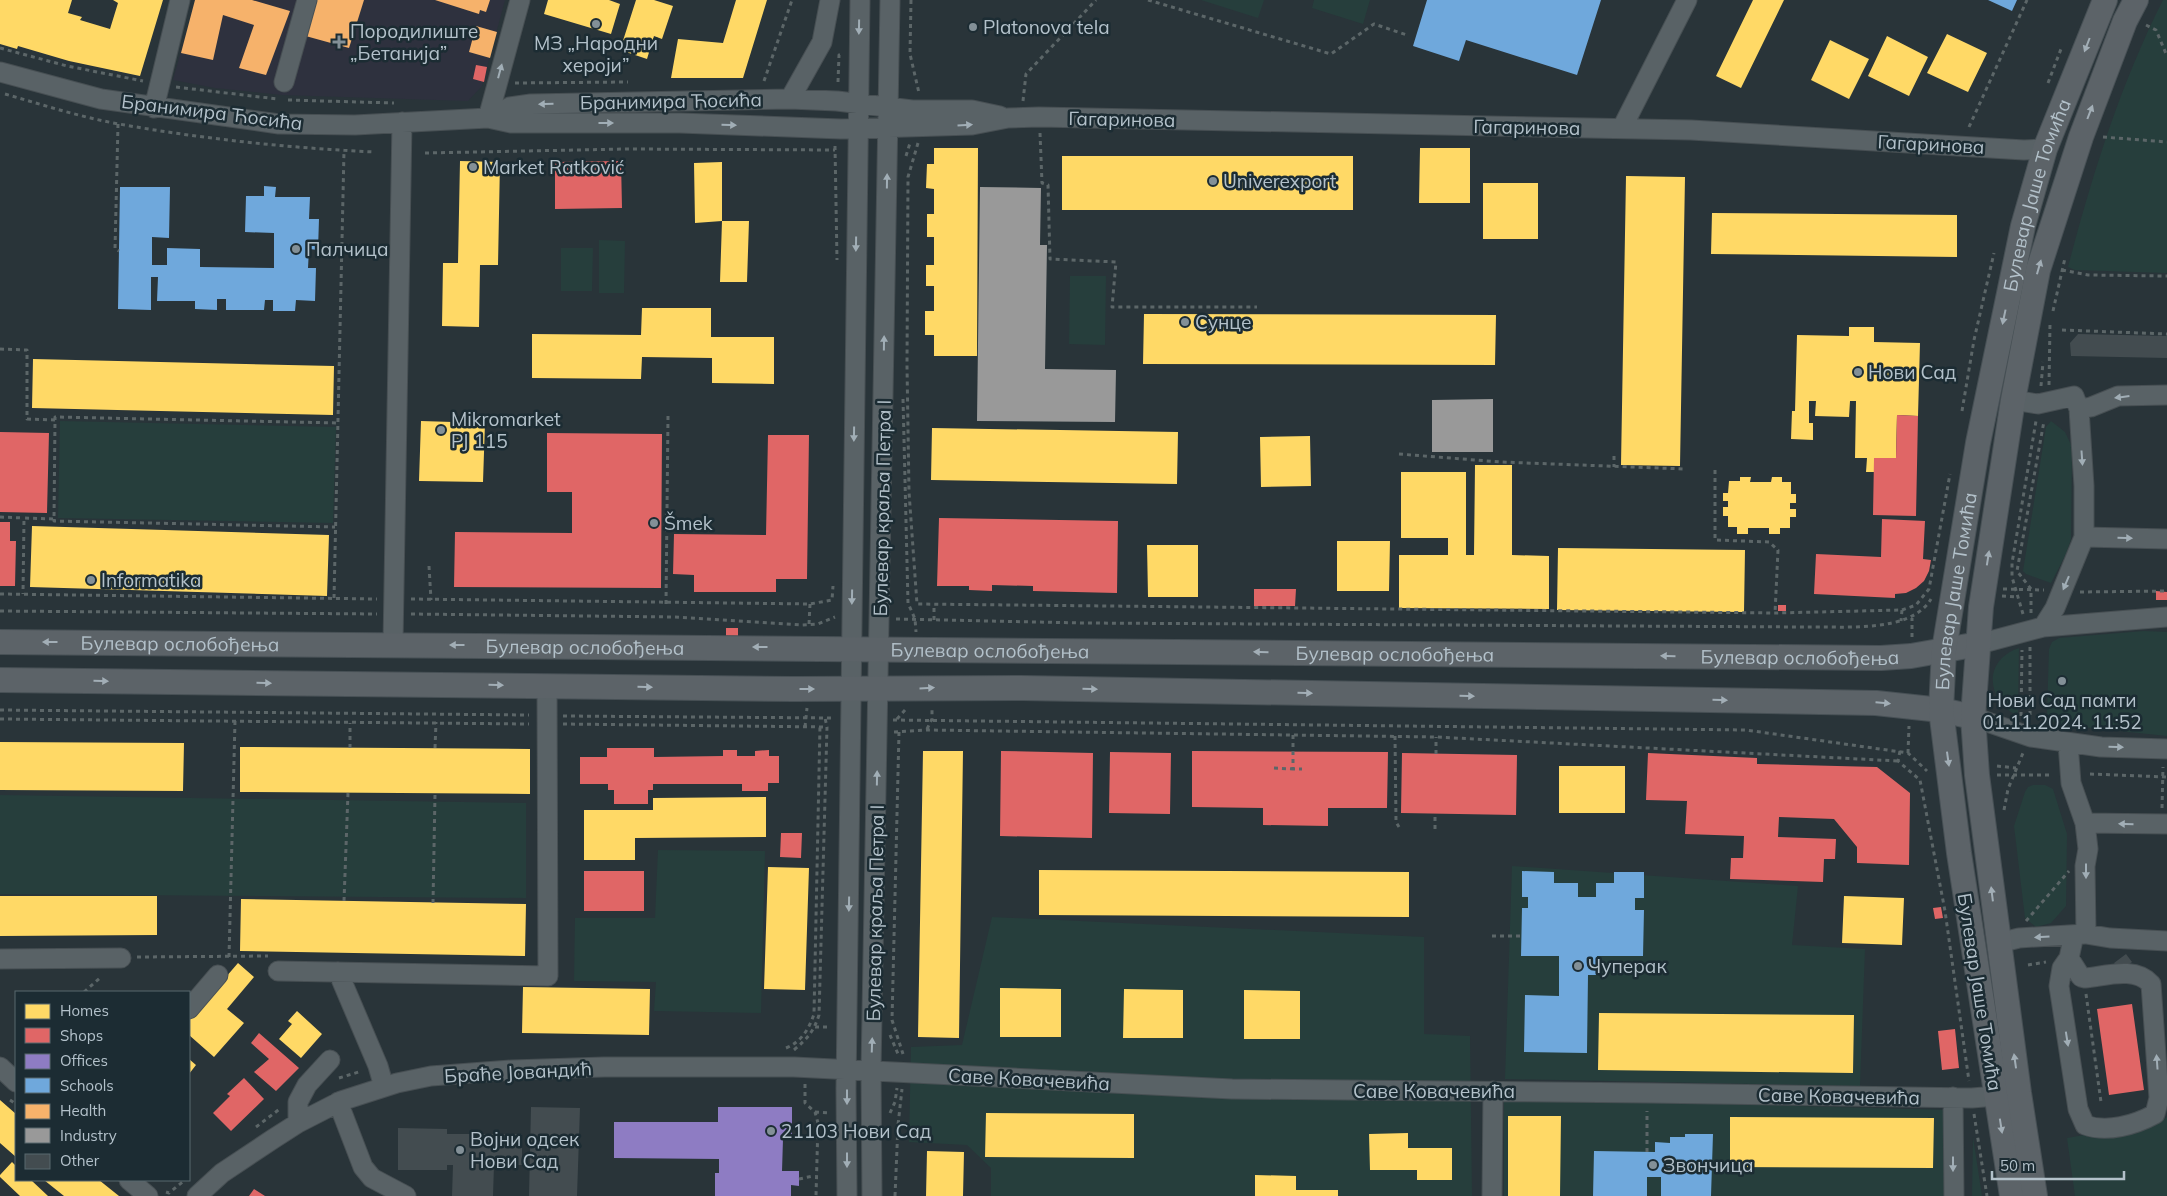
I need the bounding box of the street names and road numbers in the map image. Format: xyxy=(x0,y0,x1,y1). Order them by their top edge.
street label: Бранимира Ћосића xyxy=(580,87,762,115)
street label: Бранимира Ћосића xyxy=(120,89,304,135)
street label: Булевар Јаше Томића xyxy=(1998,95,2076,294)
street label: Гагаринова xyxy=(1068,106,1176,132)
street label: Гагаринова xyxy=(1473,114,1581,140)
street label: Гагаринова xyxy=(1877,129,1985,159)
street label: Булевар краља Петра I xyxy=(868,399,896,617)
street label: Булевар Јаше Томића xyxy=(1930,490,1982,691)
street label: Булевар ослобођења xyxy=(81,631,279,656)
street label: Булевар ослобођења xyxy=(486,634,684,660)
street label: Булевар ослобођења xyxy=(891,638,1089,663)
street label: Булевар ослобођења xyxy=(1296,641,1494,667)
street label: Булевар ослобођења xyxy=(1701,644,1900,670)
street label: Булевар краља Петра I xyxy=(861,804,889,1022)
street label: Булевар Јаше Томића xyxy=(1953,891,2007,1093)
street label: Браће Јовандић xyxy=(444,1056,592,1088)
street label: Саве Ковачевића xyxy=(947,1063,1111,1095)
street label: Саве Ковачевића xyxy=(1353,1079,1515,1103)
street label: Саве Ковачевића xyxy=(1758,1083,1920,1109)

